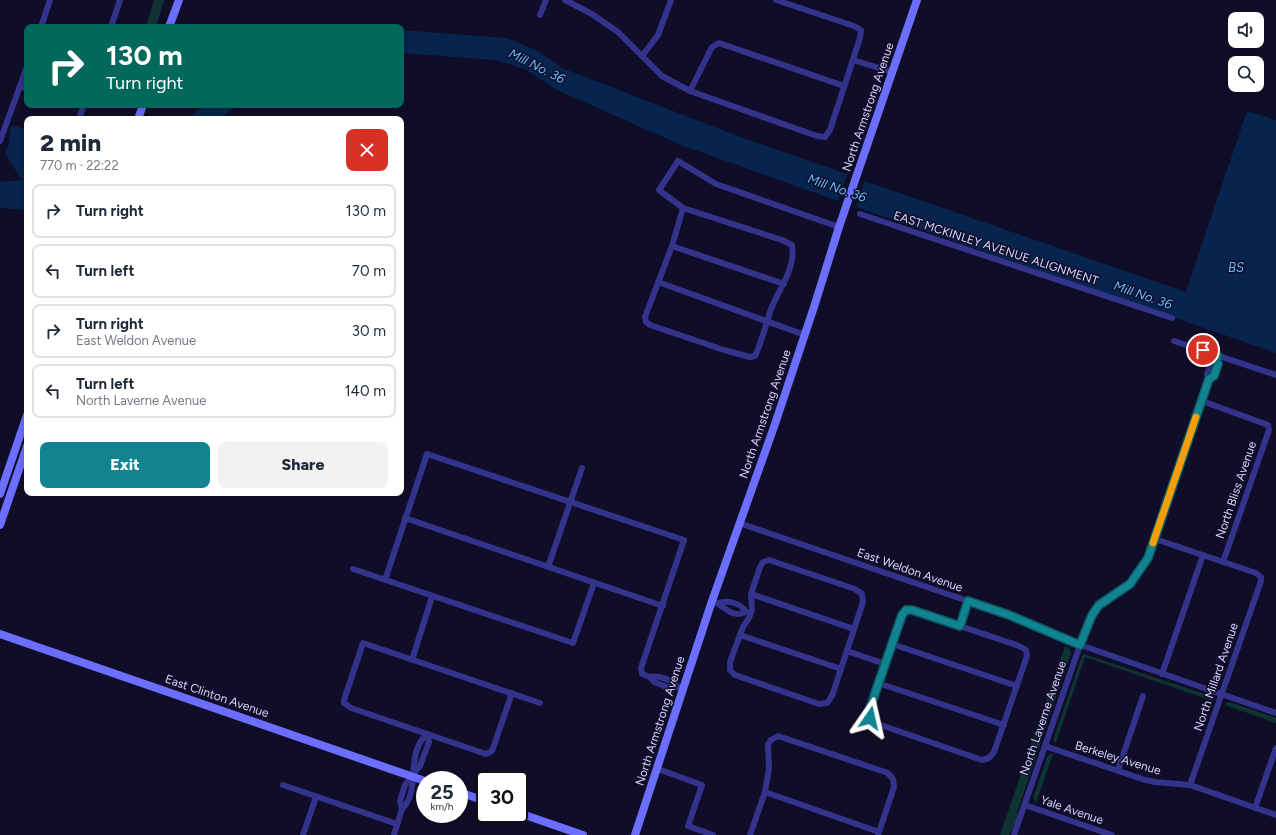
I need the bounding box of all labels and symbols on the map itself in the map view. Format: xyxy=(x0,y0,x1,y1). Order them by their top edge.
street label: North Armstrong Avenue xyxy=(839,40,897,173)
water label: Mill No. 36 xyxy=(506,45,568,87)
water label: Mill No. 36 xyxy=(806,171,869,205)
street label: EAST MCKINLEY AVENUE ALIGNMENT xyxy=(892,208,1100,288)
water label: BS xyxy=(1228,260,1244,275)
water label: Mill No. 36 xyxy=(1112,278,1175,312)
pin xyxy=(1186,333,1220,367)
street label: North Armstrong Avenue xyxy=(736,347,794,480)
street label: North Bliss Avenue xyxy=(1213,439,1259,540)
street label: East Weldon Avenue xyxy=(855,545,965,595)
street label: North Millard Avenue xyxy=(1191,621,1241,733)
street label: North Armstrong Avenue xyxy=(632,654,688,788)
street label: North Laverne Avenue xyxy=(1017,658,1069,777)
street label: East Clinton Avenue xyxy=(163,672,271,720)
position arrow xyxy=(849,697,891,739)
street label: Berkeley Avenue xyxy=(1073,738,1163,778)
speed limit sign: 30 xyxy=(476,771,528,823)
street label: Yale Avenue xyxy=(1039,793,1106,827)

